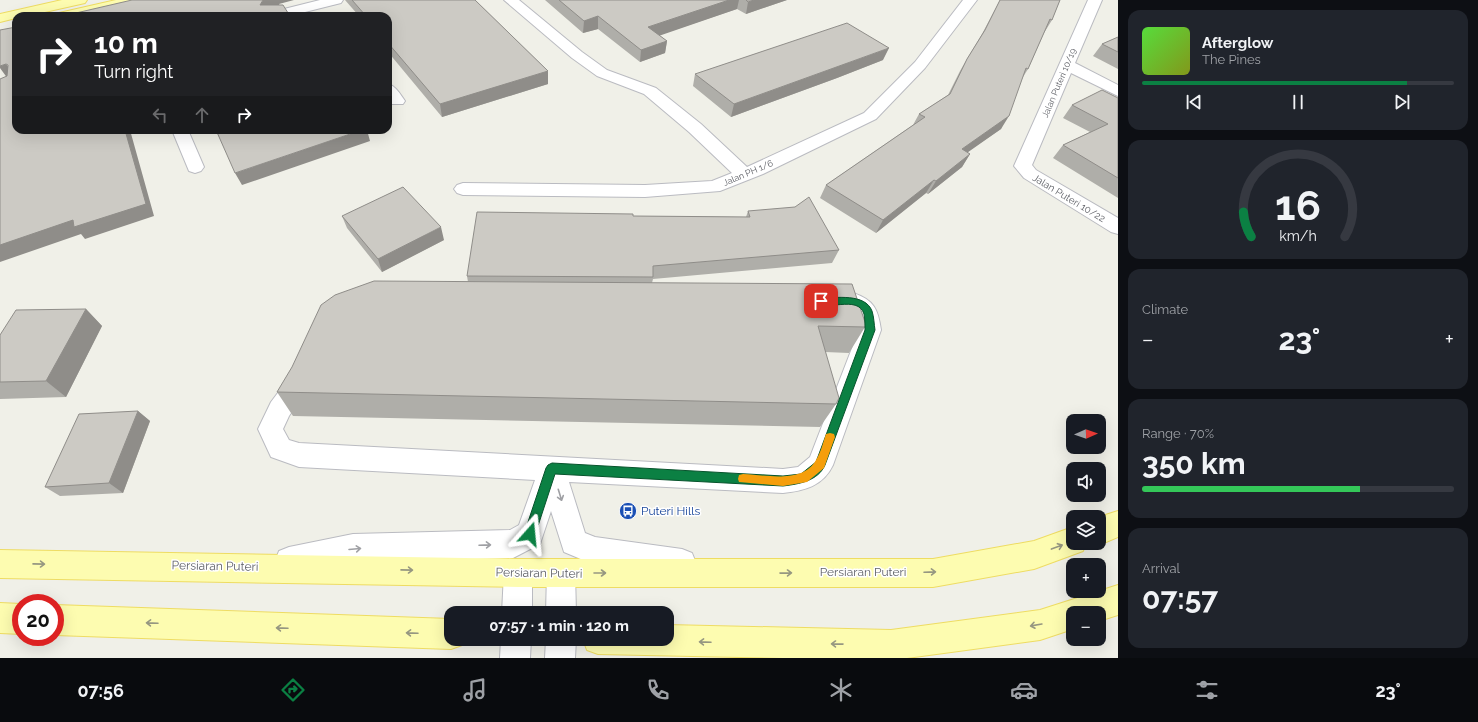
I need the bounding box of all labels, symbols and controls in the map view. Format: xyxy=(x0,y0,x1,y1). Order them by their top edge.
text: 10 m xyxy=(94,27,158,60)
icon: right xyxy=(28,28,80,80)
text: Afterglow xyxy=(1202,34,1273,52)
street label: Jalan Puteri 10/19 xyxy=(1040,47,1078,119)
text: The Pines xyxy=(1202,52,1261,67)
text: Turn right xyxy=(94,61,173,82)
icon: previous xyxy=(1183,91,1205,113)
icon: pause xyxy=(1287,91,1309,113)
icon: next xyxy=(1391,91,1413,113)
icon: left xyxy=(149,104,171,126)
icon: ahead xyxy=(191,104,213,126)
icon: right xyxy=(233,104,255,126)
street label: Jalan PH 1/6 xyxy=(722,158,775,188)
street label: Jalan Puteri 10/22 xyxy=(1031,172,1107,224)
text: 16 xyxy=(1275,181,1321,230)
text: km/h xyxy=(1279,228,1317,244)
pin xyxy=(804,284,838,318)
icon: arrive xyxy=(810,290,832,312)
text: Climate xyxy=(1142,302,1188,317)
text: 23° xyxy=(1278,322,1320,357)
text: − xyxy=(1142,326,1154,352)
text: + xyxy=(1445,326,1454,352)
north arrow xyxy=(1066,414,1106,454)
map controls xyxy=(1066,414,1106,646)
text: Range · 70% xyxy=(1142,426,1214,441)
text: 350 km xyxy=(1142,446,1246,481)
button: sound xyxy=(1066,462,1106,502)
one-way arrow xyxy=(557,488,564,501)
bus stop icon: Puteri Hills xyxy=(618,501,638,521)
place label: Puteri Hills xyxy=(641,504,700,518)
button: layers xyxy=(1066,510,1106,550)
position arrow xyxy=(509,513,551,555)
one-way arrow xyxy=(478,541,491,549)
one-way arrow xyxy=(1050,542,1062,550)
one-way arrow xyxy=(348,545,361,552)
street label: Persiaran Puteri xyxy=(172,558,258,574)
button: + xyxy=(1066,558,1106,598)
one-way arrow xyxy=(32,561,45,568)
text: Arrival xyxy=(1142,561,1180,576)
street label: Persiaran Puteri xyxy=(496,565,582,581)
street label: Persiaran Puteri xyxy=(820,565,906,579)
one-way arrow xyxy=(400,566,413,574)
one-way arrow xyxy=(593,569,606,577)
one-way arrow xyxy=(779,569,792,577)
one-way arrow xyxy=(923,569,936,576)
text: 07:57 xyxy=(1142,581,1218,616)
speed limit sign: 20 xyxy=(12,594,64,646)
button: − xyxy=(1066,606,1106,646)
text: 07:57 · 1 min · 120 m xyxy=(489,617,629,635)
one-way arrow xyxy=(146,620,159,627)
one-way arrow xyxy=(1030,621,1043,629)
one-way arrow xyxy=(276,624,289,632)
one-way arrow xyxy=(406,629,419,637)
one-way arrow xyxy=(699,638,712,646)
one-way arrow xyxy=(831,641,844,648)
icon: directions xyxy=(279,676,307,704)
icon: music xyxy=(461,676,489,704)
icon: phone xyxy=(644,676,672,704)
icon: climate xyxy=(827,676,855,704)
icon: car xyxy=(1010,676,1038,704)
icon: filters xyxy=(1193,676,1221,704)
text: 07:56 xyxy=(77,680,124,701)
text: 23° xyxy=(1375,680,1401,701)

